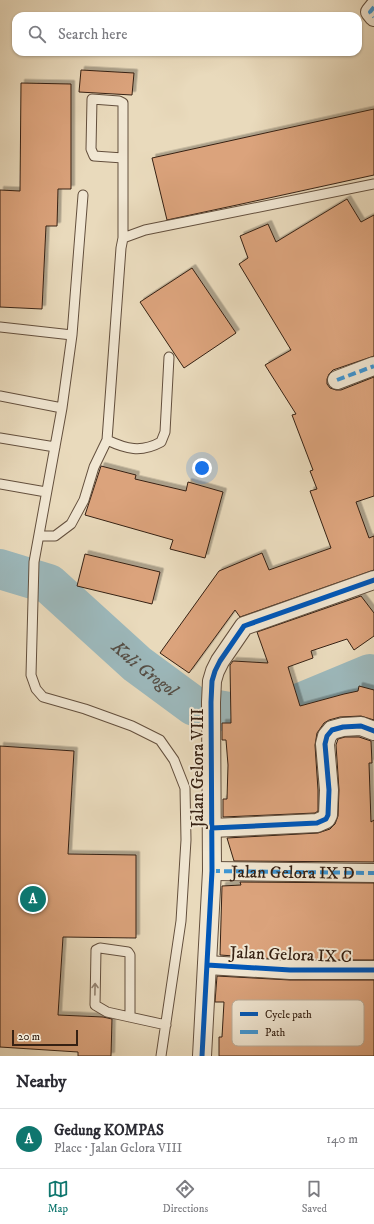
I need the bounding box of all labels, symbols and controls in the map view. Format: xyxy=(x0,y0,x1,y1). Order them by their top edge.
search box xyxy=(12,12,362,56)
icon: search xyxy=(26,23,48,45)
text: Search here xyxy=(58,25,127,44)
your location xyxy=(192,458,212,478)
water label: Kali Grogol xyxy=(106,636,183,703)
street label: Jalan Gelora VIII xyxy=(187,708,209,830)
street label: Jalan Gelora IX D xyxy=(229,861,355,885)
pin: A xyxy=(20,884,46,914)
street label: Jalan Gelora IX C xyxy=(228,942,352,968)
one-way arrow xyxy=(92,983,99,996)
legend xyxy=(232,1000,364,1046)
text: Cycle path xyxy=(265,1008,312,1022)
text: Path xyxy=(265,1026,286,1040)
scale bar xyxy=(12,1028,78,1047)
text: 20 m xyxy=(18,1030,40,1044)
text: Nearby xyxy=(16,1071,66,1093)
text: Gedung KOMPAS xyxy=(54,1121,164,1140)
text: A xyxy=(25,1131,33,1147)
text: 140 m xyxy=(326,1131,358,1147)
text: Place · Jalan Gelora VIII xyxy=(54,1140,182,1156)
tab: Map xyxy=(47,1178,69,1216)
tab: Directions xyxy=(163,1178,208,1216)
tab: Saved xyxy=(302,1178,327,1216)

